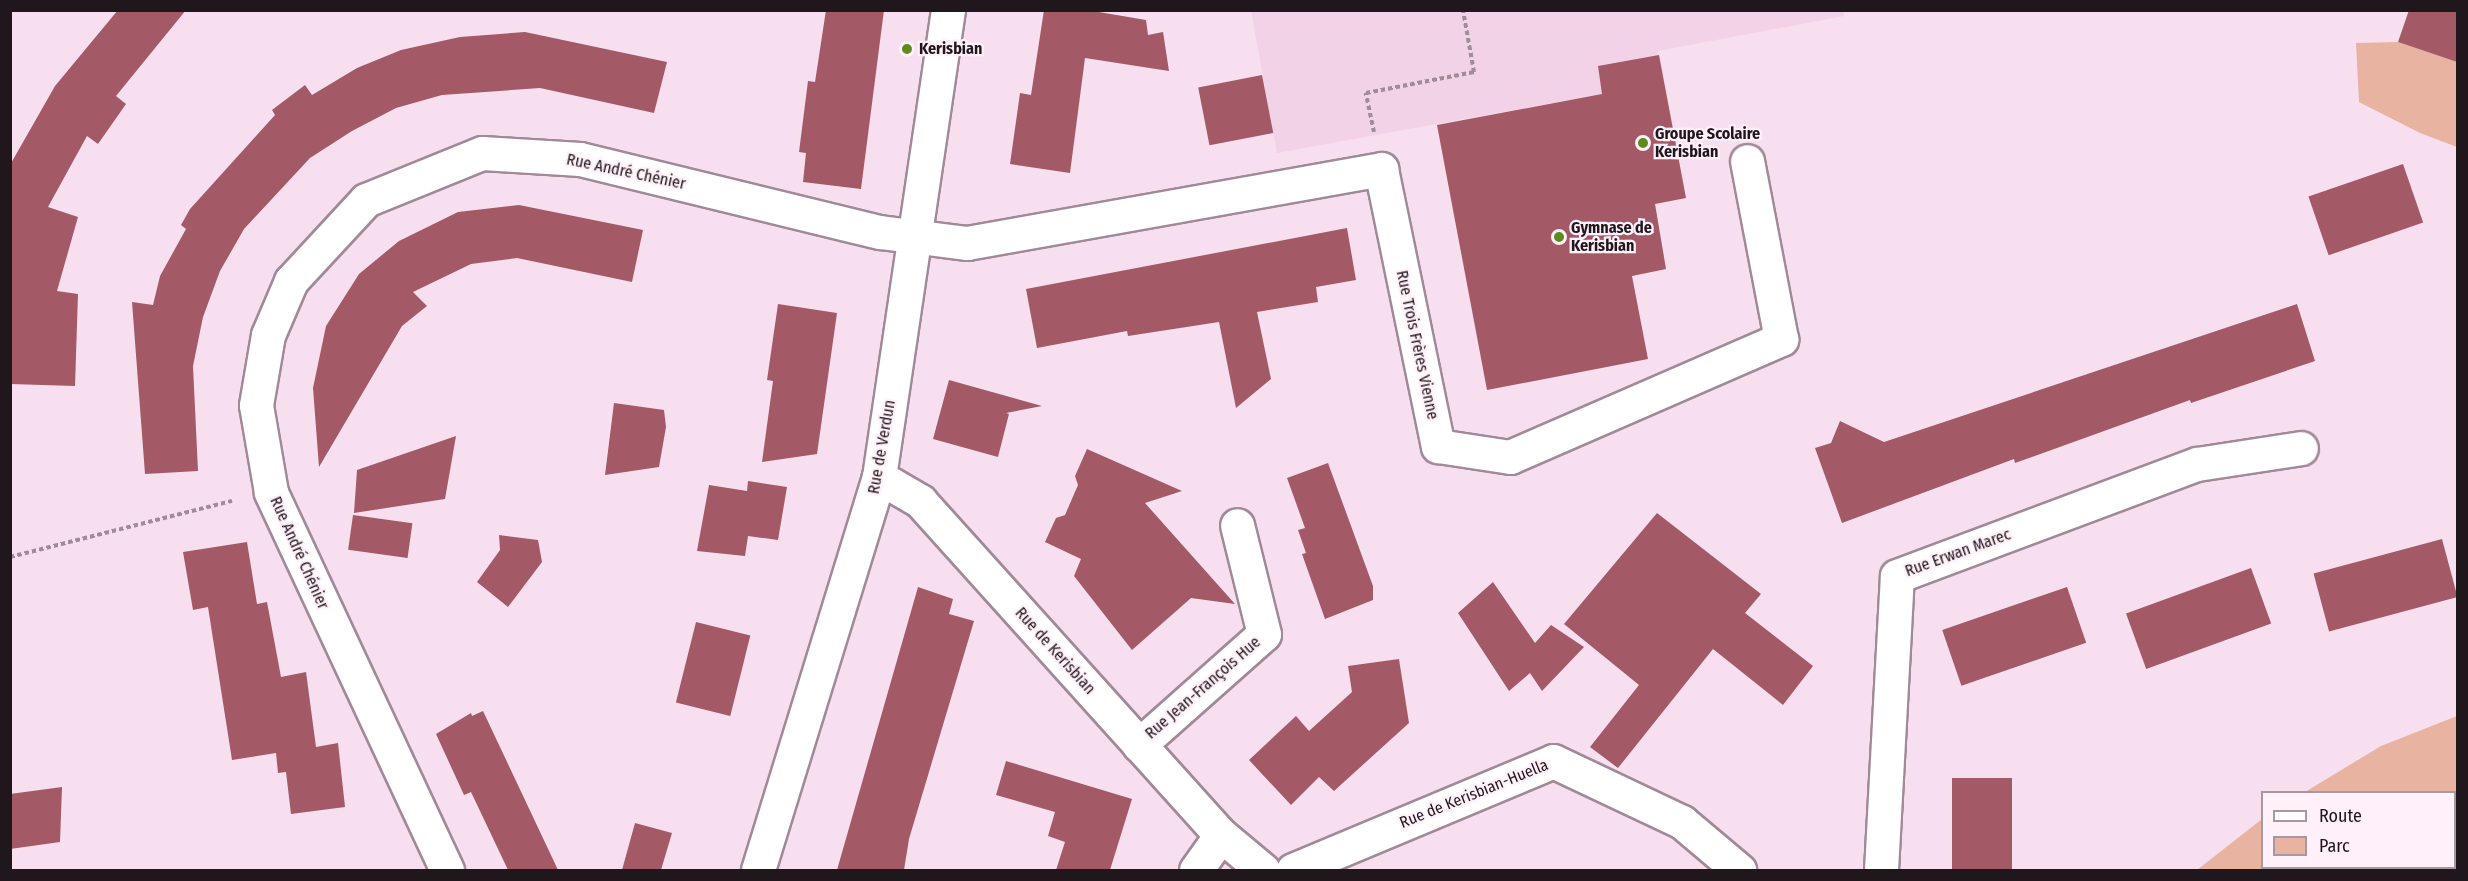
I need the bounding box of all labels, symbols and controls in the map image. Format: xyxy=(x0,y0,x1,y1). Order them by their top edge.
place label: Kerisbian xyxy=(919,39,982,59)
marker: Kerisbian xyxy=(900,42,914,56)
place label: Groupe Scolaire Kerisbian xyxy=(1655,124,1760,162)
marker: Groupe Scolaire Kerisbian xyxy=(1636,136,1650,150)
street label: Rue André Chénier xyxy=(565,150,687,194)
place label: Gymnase de Kerisbian xyxy=(1571,218,1652,256)
marker: Gymnase de Kerisbian xyxy=(1552,230,1566,244)
street label: Rue Trois Frères Vienne xyxy=(1392,269,1442,421)
street label: Rue de Verdun xyxy=(864,398,900,496)
street label: Rue André Chénier xyxy=(266,494,332,612)
street label: Rue Erwan Marec xyxy=(1903,525,2013,581)
street label: Rue de Kerisbian xyxy=(1011,604,1099,698)
street label: Rue Jean-François Hue xyxy=(1141,633,1265,743)
street label: Rue de Kerisbian-Huella xyxy=(1397,755,1551,833)
legend xyxy=(2261,791,2456,869)
text: Route xyxy=(2319,805,2362,827)
text: Parc xyxy=(2319,835,2350,857)

